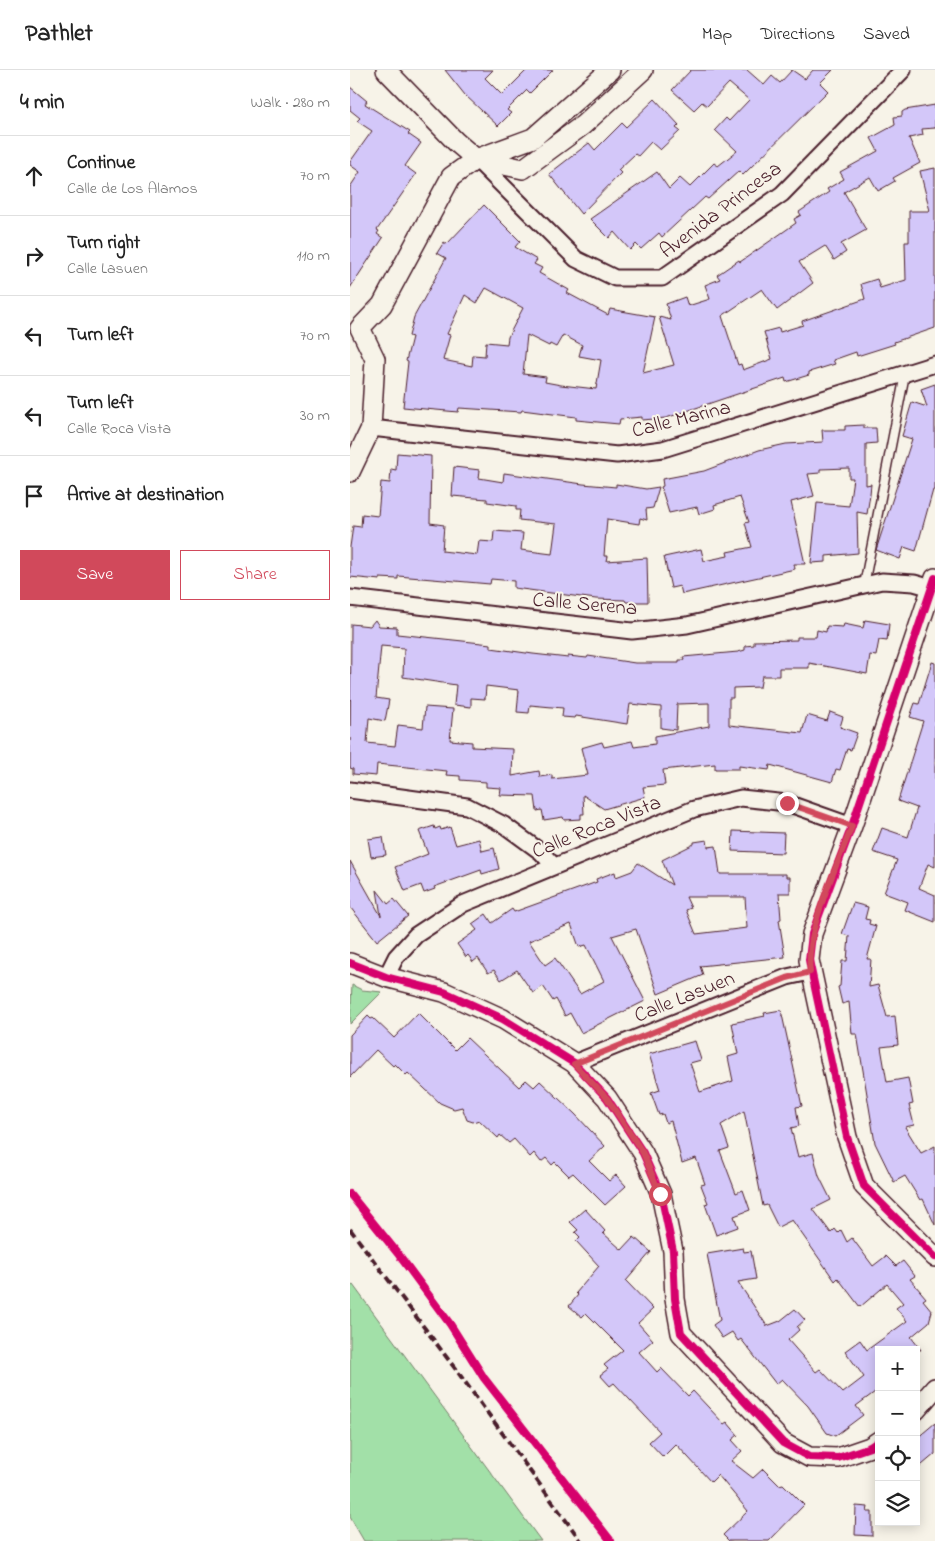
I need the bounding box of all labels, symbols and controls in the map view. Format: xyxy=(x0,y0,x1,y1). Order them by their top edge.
text: Pathlet xyxy=(25,17,93,52)
text: Map xyxy=(702,22,732,48)
text: Directions xyxy=(760,22,835,48)
text: Saved xyxy=(863,22,910,48)
text: 4 min xyxy=(20,88,64,118)
text: Walk · 280 m xyxy=(251,91,330,115)
text: Continue xyxy=(67,150,135,177)
street label: Avenida Princesa xyxy=(654,155,789,266)
icon: ahead xyxy=(20,162,48,190)
text: 70 m xyxy=(300,164,330,188)
text: Calle de Los Alamos xyxy=(67,177,198,201)
text: Turn right xyxy=(67,230,140,257)
icon: right xyxy=(20,242,48,270)
text: 110 m xyxy=(296,244,330,268)
text: Calle Lasuen xyxy=(67,257,148,281)
icon: left xyxy=(20,322,48,350)
text: Turn left xyxy=(67,322,134,349)
text: 70 m xyxy=(300,324,330,348)
text: Turn left xyxy=(67,390,134,417)
street label: Calle Marina xyxy=(629,393,734,447)
icon: left xyxy=(20,402,48,430)
text: 30 m xyxy=(300,404,330,428)
text: Calle Roca Vista xyxy=(67,417,171,441)
icon: arrive xyxy=(20,482,48,510)
text: Arrive at destination xyxy=(67,482,224,509)
button: Save xyxy=(20,550,170,600)
button: Share xyxy=(180,550,330,600)
street label: Calle Serena xyxy=(531,585,638,625)
street label: Calle Roca Vista xyxy=(528,788,666,867)
route end xyxy=(776,792,799,815)
street label: Calle Lasuen xyxy=(630,964,740,1032)
route start xyxy=(649,1183,672,1206)
map controls xyxy=(875,1346,920,1526)
button: + xyxy=(875,1346,920,1391)
button: − xyxy=(875,1391,920,1436)
button: locate xyxy=(875,1436,920,1481)
button: layers xyxy=(875,1481,920,1526)

